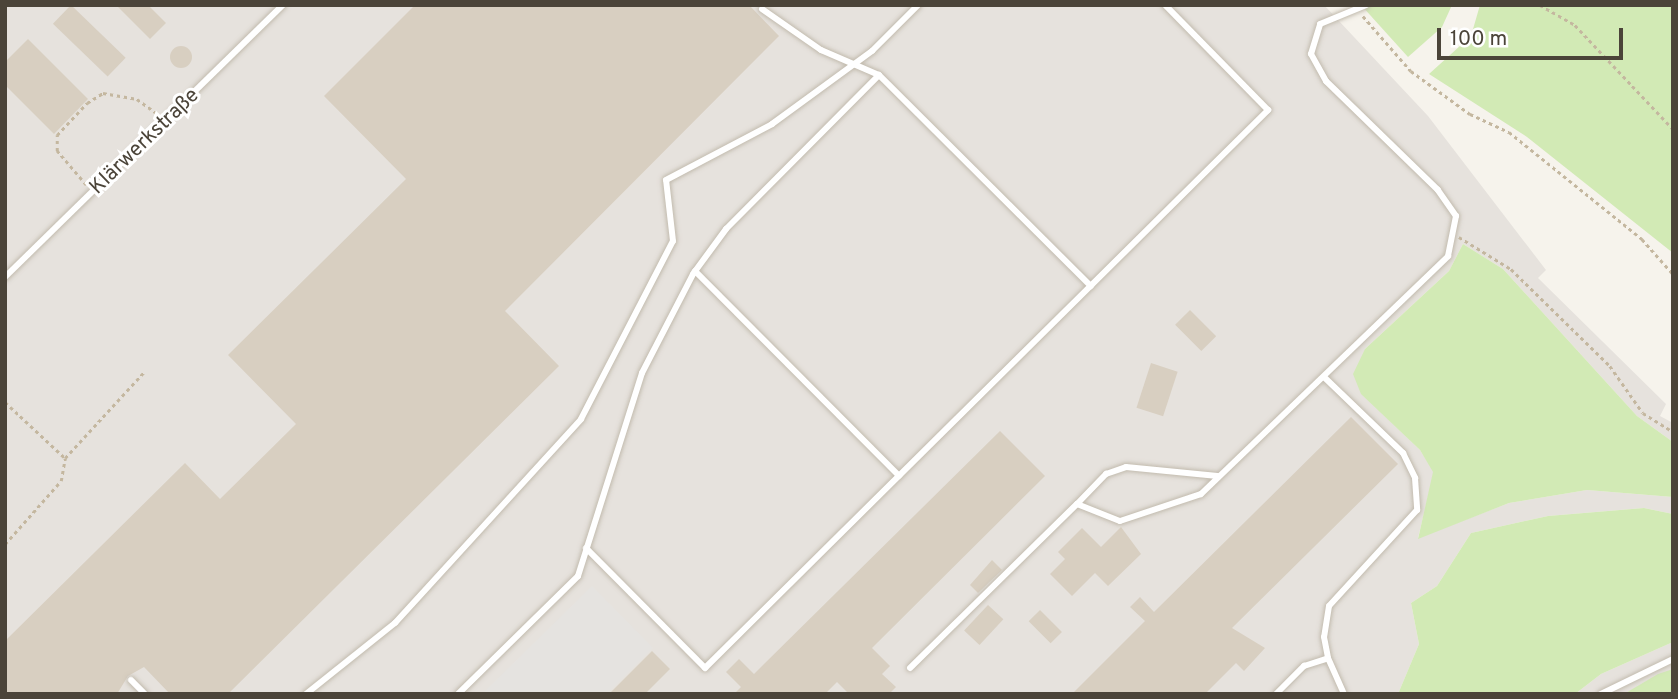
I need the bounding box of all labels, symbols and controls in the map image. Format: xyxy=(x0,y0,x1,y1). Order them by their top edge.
scale bar xyxy=(1440,14,1626,58)
text: 100 m xyxy=(1450,26,1507,53)
street label: Klärwerkstraße xyxy=(85,84,205,200)

